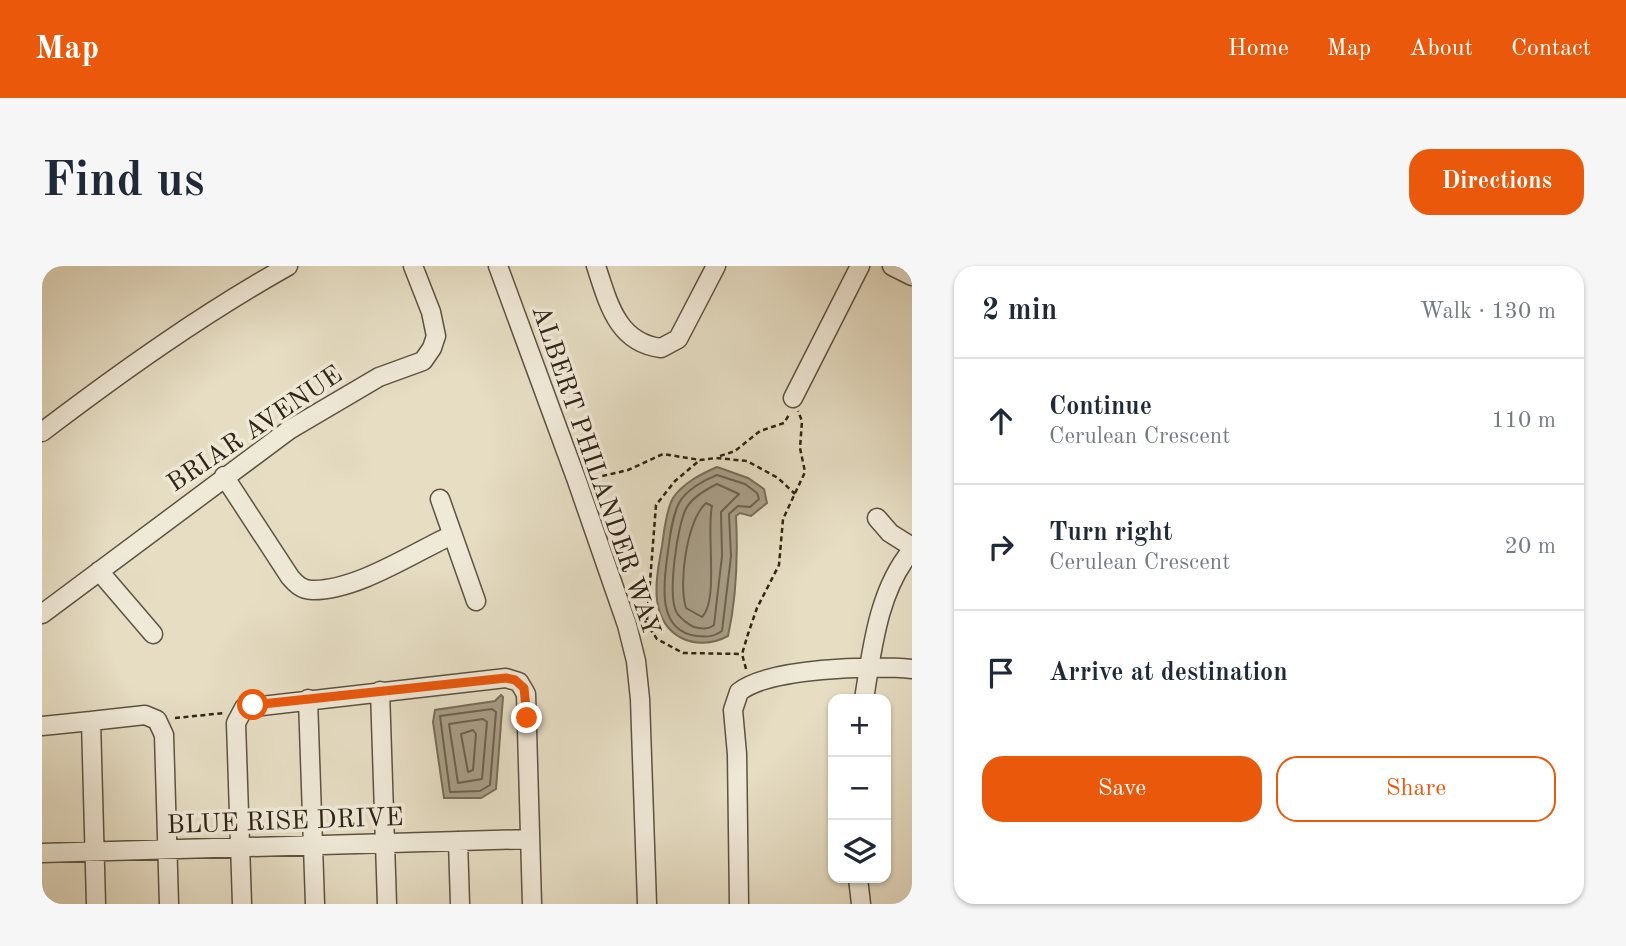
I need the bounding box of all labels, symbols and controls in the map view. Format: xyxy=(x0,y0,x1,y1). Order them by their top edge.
text: Map xyxy=(35,33,99,66)
text: Home xyxy=(1228,37,1289,61)
text: Map xyxy=(1327,37,1371,61)
text: About xyxy=(1409,37,1473,61)
text: Contact xyxy=(1511,37,1591,61)
button: Directions xyxy=(1409,149,1584,215)
text: Find us xyxy=(42,158,205,207)
text: 2 min xyxy=(982,296,1057,326)
text: Walk · 130 m xyxy=(1420,300,1556,323)
street label: ALBERT PHILANDER WAY xyxy=(526,302,664,639)
street label: BRIAR AVENUE xyxy=(163,362,347,498)
text: Continue xyxy=(1049,394,1152,420)
icon: ahead xyxy=(982,402,1020,440)
text: 110 m xyxy=(1491,409,1556,432)
text: Cerulean Crescent xyxy=(1049,425,1230,448)
text: Turn right xyxy=(1049,520,1172,546)
icon: right xyxy=(982,528,1020,566)
text: 20 m xyxy=(1505,535,1556,558)
text: Cerulean Crescent xyxy=(1049,551,1230,574)
icon: arrive xyxy=(982,654,1020,692)
text: Arrive at destination xyxy=(1049,660,1288,686)
route start xyxy=(237,689,268,720)
map controls xyxy=(828,694,891,883)
button: + xyxy=(828,694,891,757)
route end xyxy=(511,702,542,733)
button: Save xyxy=(982,756,1262,822)
button: Share xyxy=(1276,756,1556,822)
button: − xyxy=(828,757,891,820)
street label: BLUE RISE DRIVE xyxy=(166,805,404,839)
button: layers xyxy=(828,820,891,883)

